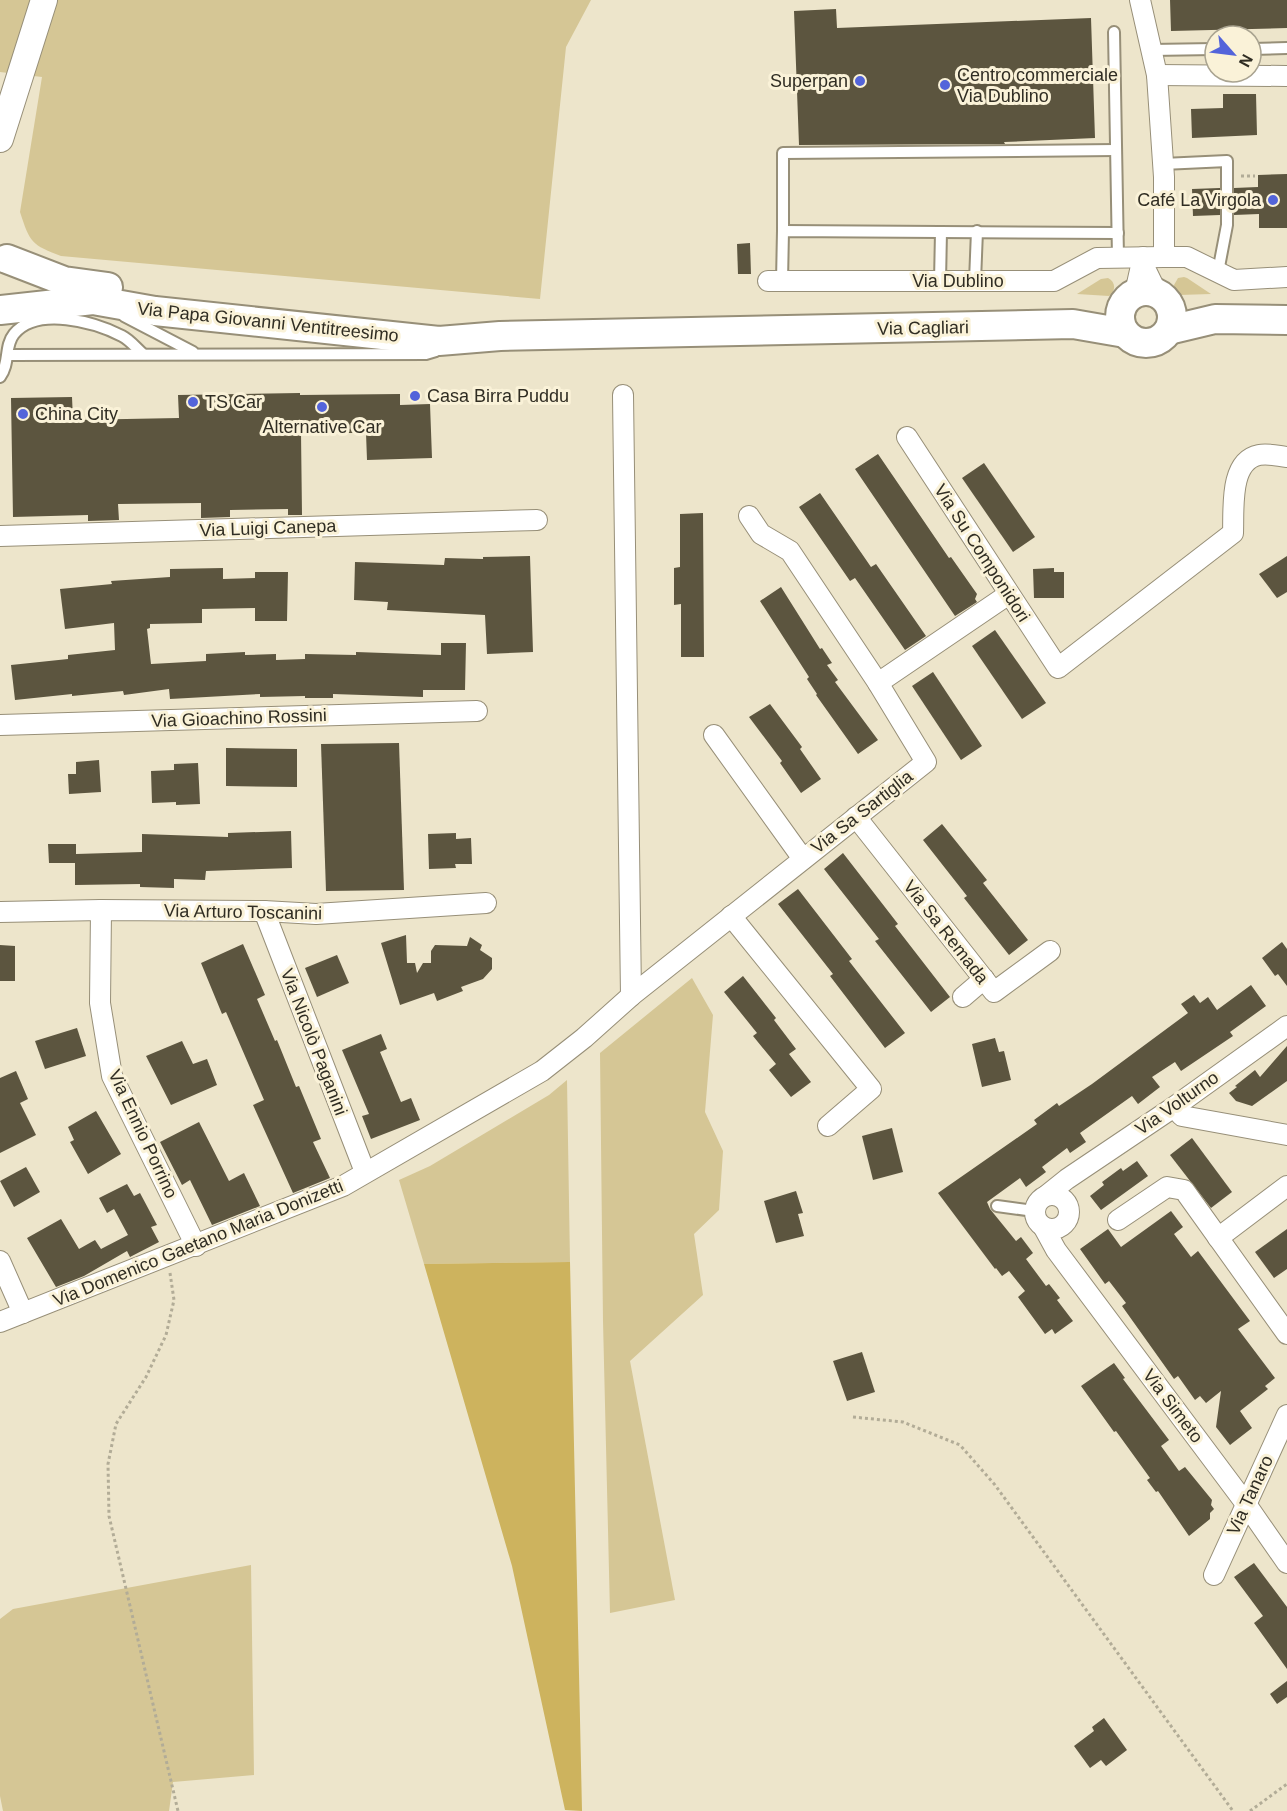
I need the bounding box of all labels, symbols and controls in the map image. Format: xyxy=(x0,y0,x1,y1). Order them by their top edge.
north arrow xyxy=(1203,24,1263,84)
text: N xyxy=(1236,52,1256,70)
place label: Centro commerciale Via Dublino xyxy=(957,65,1118,106)
place label: Superpan xyxy=(770,71,848,91)
marker: Superpan xyxy=(853,74,867,88)
marker: Centro commerciale Via Dublino xyxy=(938,78,952,92)
place label: Café La Virgola xyxy=(1137,190,1262,210)
marker: Café La Virgola xyxy=(1266,193,1280,207)
street label: Via Dublino xyxy=(912,271,1004,291)
street label: Via Papa Giovanni Ventitreesimo xyxy=(136,298,400,346)
street label: Via Cagliari xyxy=(877,317,969,339)
place label: Casa Birra Puddu xyxy=(427,386,569,406)
marker: Casa Birra Puddu xyxy=(408,389,422,403)
place label: TS Car xyxy=(205,392,262,412)
marker: TS Car xyxy=(186,395,200,409)
marker: Alternative Car xyxy=(315,400,329,414)
place label: China City xyxy=(35,404,118,424)
marker: China City xyxy=(16,407,30,421)
place label: Alternative Car xyxy=(262,417,382,437)
street label: Via Su Componidori xyxy=(930,481,1034,625)
street label: Via Luigi Canepa xyxy=(199,516,338,540)
street label: Via Gioachino Rossini xyxy=(151,705,327,731)
street label: Via Sa Sartiglia xyxy=(807,766,917,858)
street label: Via Sa Remada xyxy=(899,876,993,988)
street label: Via Arturo Toscanini xyxy=(164,901,322,923)
street label: Via Nicolò Paganini xyxy=(277,966,351,1118)
street label: Via Ennio Porrino xyxy=(104,1066,182,1202)
street label: Via Volturno xyxy=(1132,1067,1222,1139)
street label: Via Domenico Gaetano Maria Donizetti xyxy=(50,1176,346,1310)
street label: Via Simeto xyxy=(1139,1365,1207,1447)
street label: Via Tanaro xyxy=(1223,1452,1277,1538)

